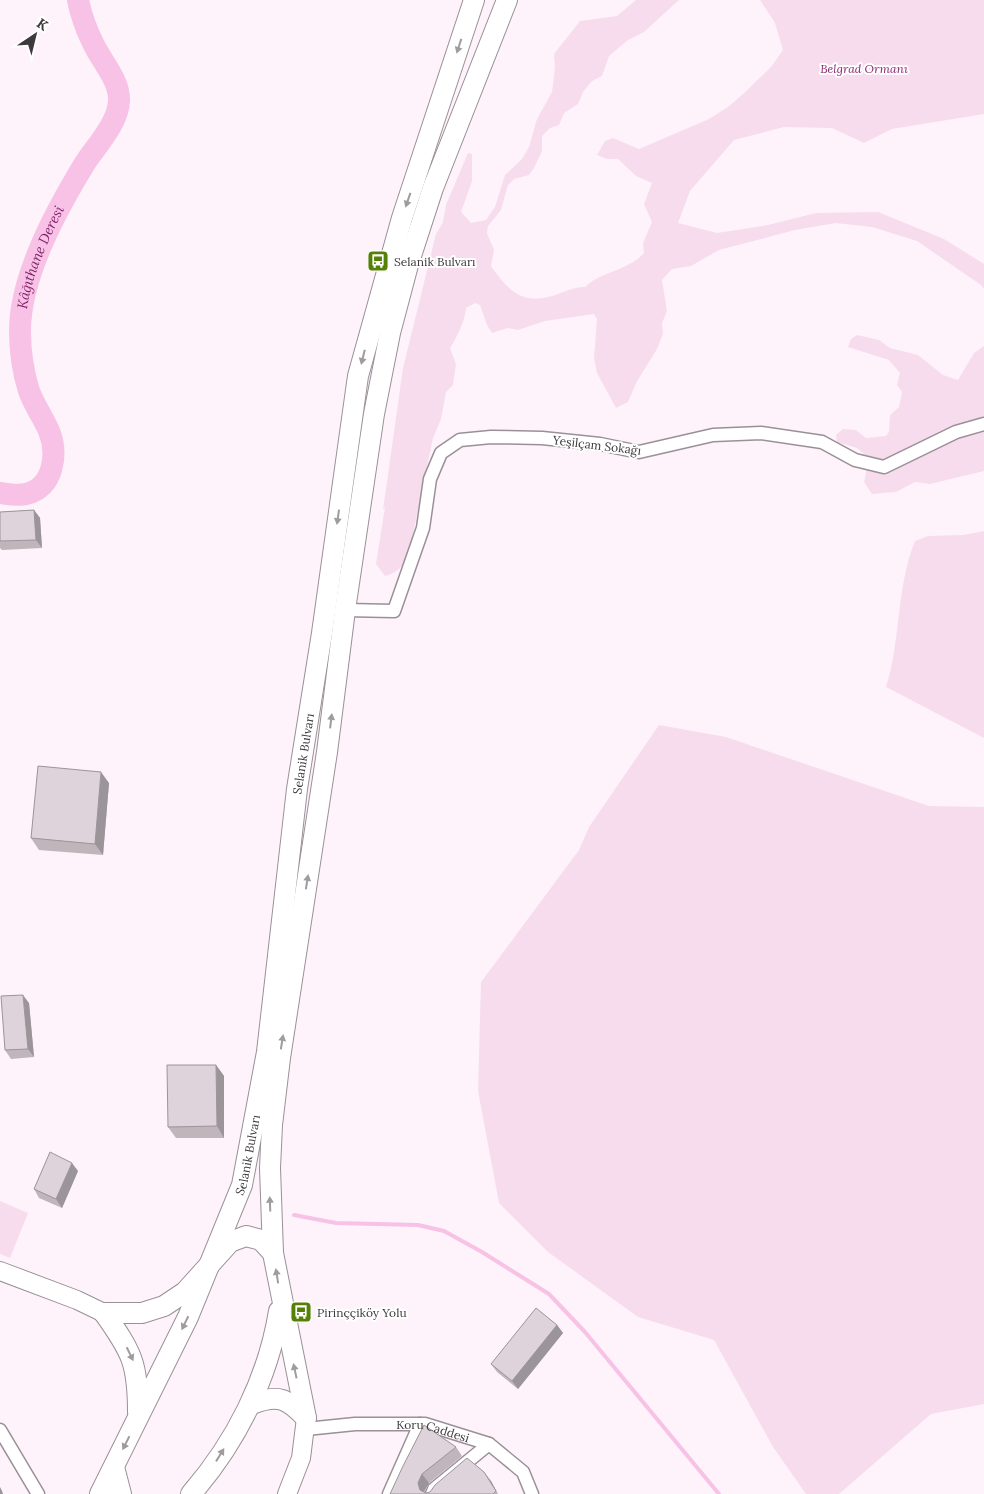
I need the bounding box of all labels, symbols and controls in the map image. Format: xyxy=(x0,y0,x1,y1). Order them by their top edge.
north arrow xyxy=(10,10,60,60)
text: K xyxy=(33,14,52,35)
one-way arrow xyxy=(455,39,463,54)
park label: Belgrad Ormanı xyxy=(820,61,908,76)
one-way arrow xyxy=(404,193,411,208)
water label: Kâğıthane Deresi xyxy=(13,202,68,310)
bus stop icon: Selanik Bulvarı xyxy=(366,249,390,273)
place label: Selanik Bulvarı xyxy=(394,254,475,269)
one-way arrow xyxy=(359,349,367,364)
street label: Yeşilçam Sokağı xyxy=(551,432,642,458)
one-way arrow xyxy=(334,510,342,526)
street label: Selanik Bulvarı xyxy=(289,712,317,795)
one-way arrow xyxy=(327,713,335,729)
one-way arrow xyxy=(303,873,311,889)
one-way arrow xyxy=(279,1034,287,1050)
street label: Selanik Bulvarı xyxy=(231,1113,263,1197)
one-way arrow xyxy=(266,1196,274,1212)
one-way arrow xyxy=(272,1268,280,1284)
bus stop icon: Pirinççiköy Yolu xyxy=(289,1300,313,1324)
place label: Pirinççiköy Yolu xyxy=(317,1305,407,1320)
one-way arrow xyxy=(180,1316,188,1330)
one-way arrow xyxy=(126,1347,134,1362)
one-way arrow xyxy=(291,1362,299,1378)
street label: Koru Caddesi xyxy=(396,1416,471,1445)
one-way arrow xyxy=(122,1435,130,1450)
one-way arrow xyxy=(215,1448,224,1461)

